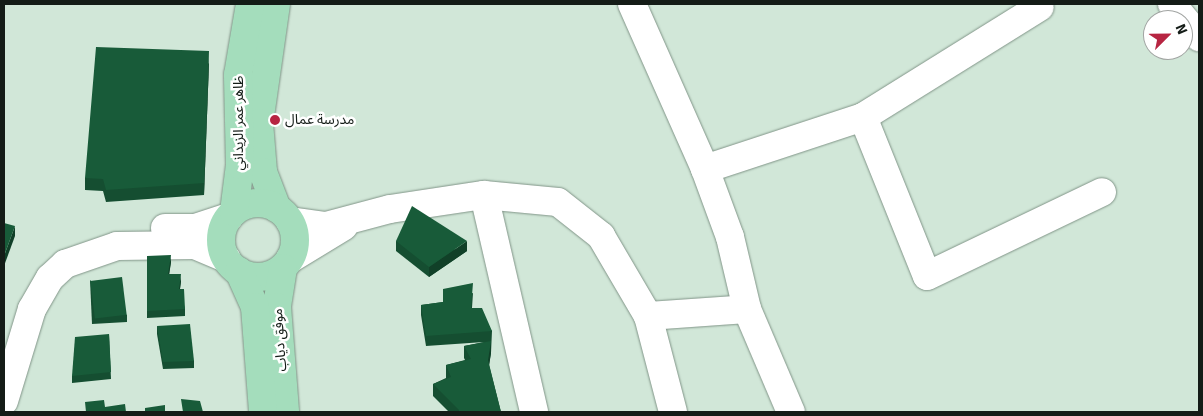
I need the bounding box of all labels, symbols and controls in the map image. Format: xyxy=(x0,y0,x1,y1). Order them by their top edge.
north arrow xyxy=(1143,10,1193,60)
text: N xyxy=(1172,22,1191,37)
street label: ظاهر عمر الزيداني xyxy=(231,75,247,171)
place label: مدرسة عمال xyxy=(285,112,354,128)
marker: مدرسة عمال xyxy=(269,114,281,126)
street label: موفق دياب xyxy=(269,308,291,372)

